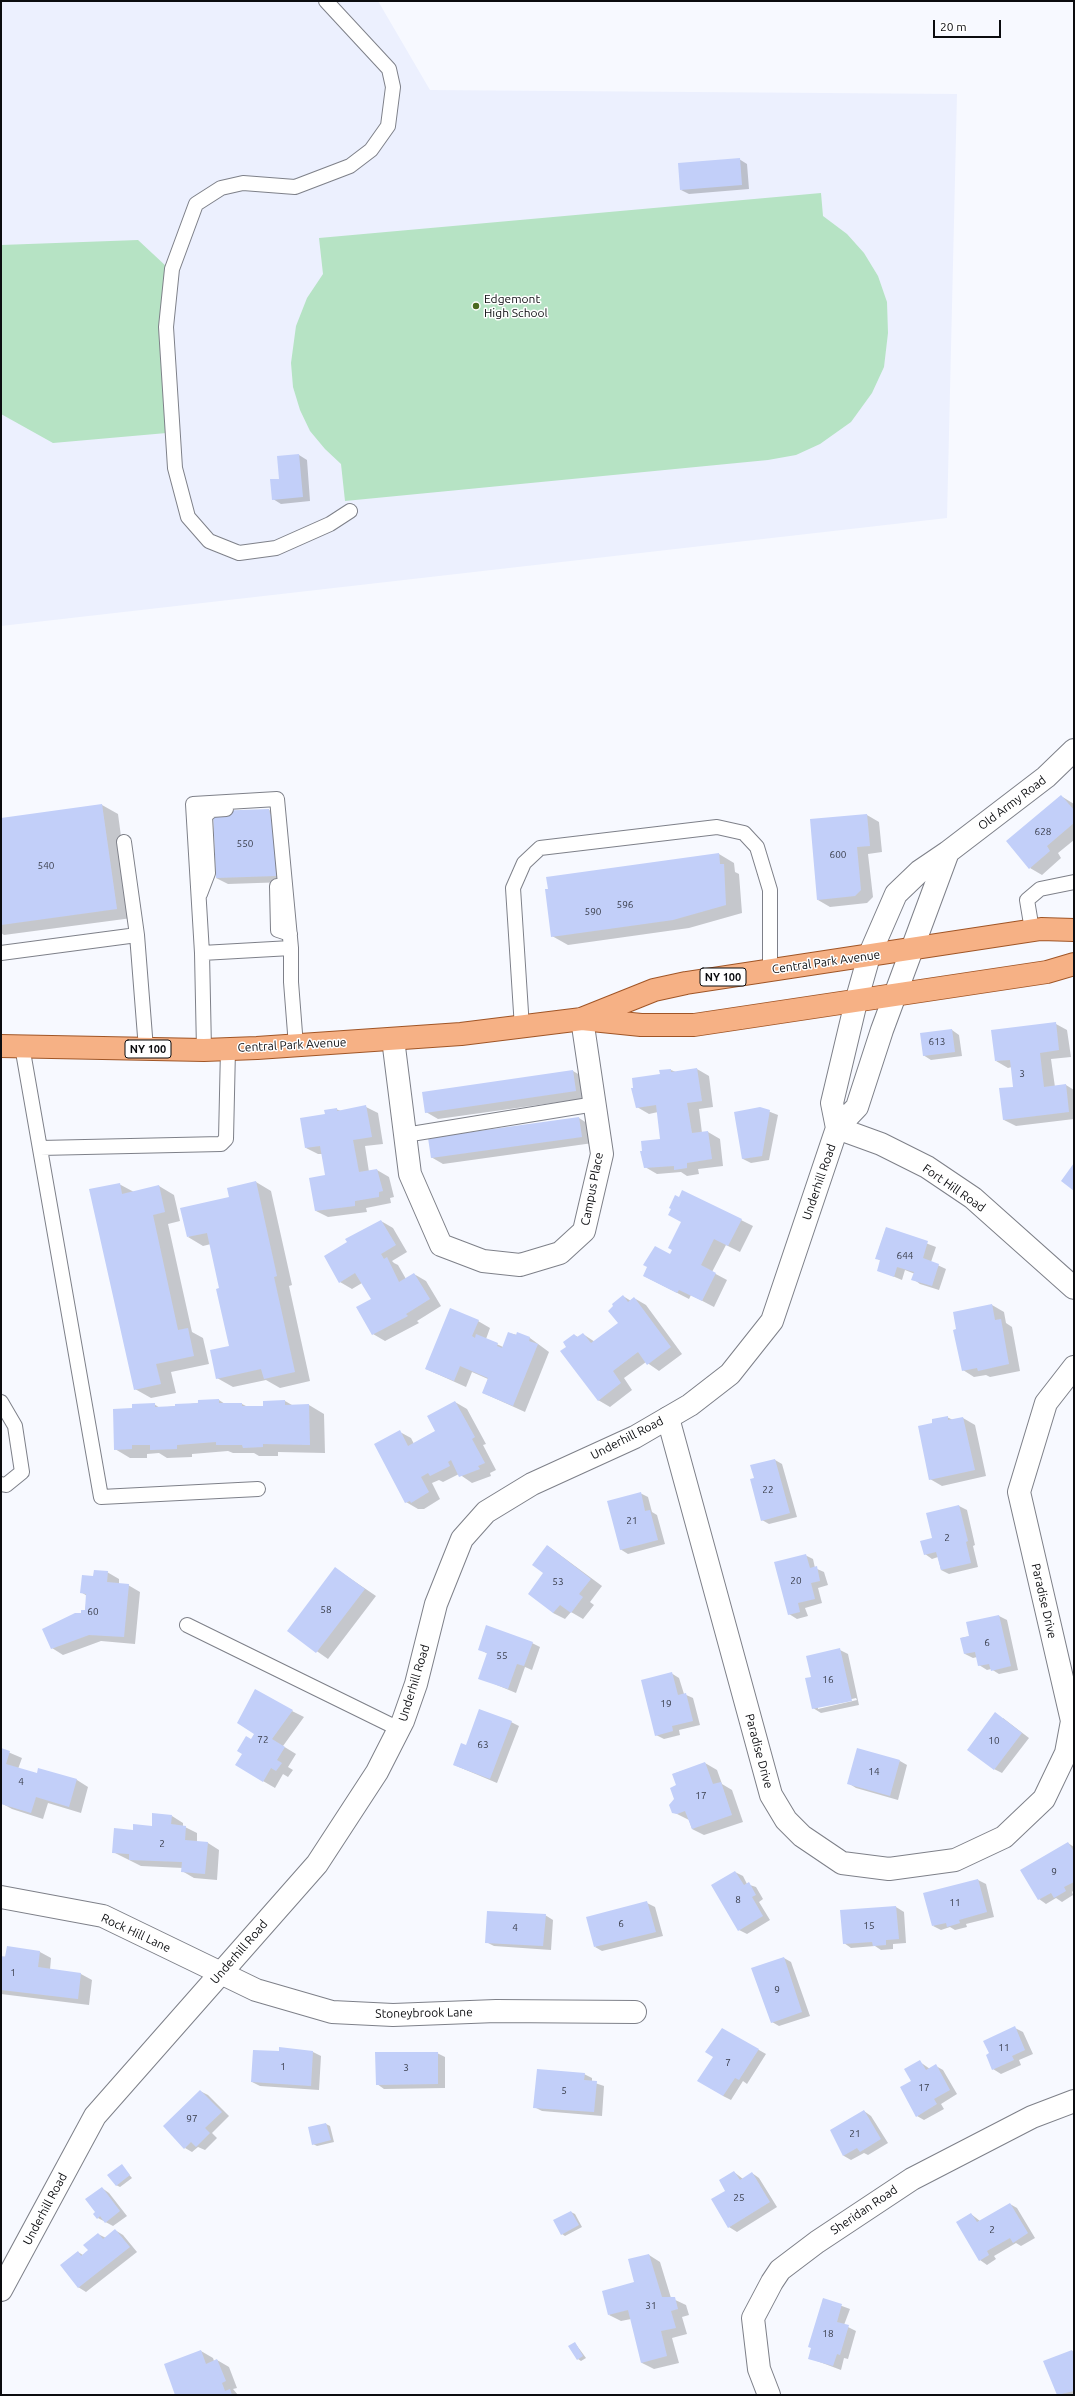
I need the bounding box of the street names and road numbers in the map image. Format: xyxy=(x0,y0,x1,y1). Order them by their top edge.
street label: Old Army Road xyxy=(975,773,1049,833)
street label: Central Park Avenue xyxy=(771,947,881,977)
road number: NY 100 xyxy=(700,968,746,986)
street label: Central Park Avenue xyxy=(237,1035,347,1055)
road number: NY 100 xyxy=(125,1040,171,1058)
street label: Underhill Road xyxy=(799,1142,839,1222)
street label: Campus Place xyxy=(578,1151,606,1227)
street label: Fort Hill Road xyxy=(920,1161,988,1215)
street label: Underhill Road xyxy=(588,1413,666,1463)
street label: Paradise Drive xyxy=(1028,1562,1060,1640)
street label: Underhill Road xyxy=(395,1643,433,1723)
street label: Paradise Drive xyxy=(742,1712,776,1790)
street label: Rock Hill Lane xyxy=(99,1911,173,1955)
street label: Underhill Road xyxy=(207,1917,271,1987)
street label: Stoneybrook Lane xyxy=(375,2005,473,2021)
street label: Underhill Road xyxy=(20,2170,70,2248)
street label: Sheridan Road xyxy=(828,2182,900,2238)

